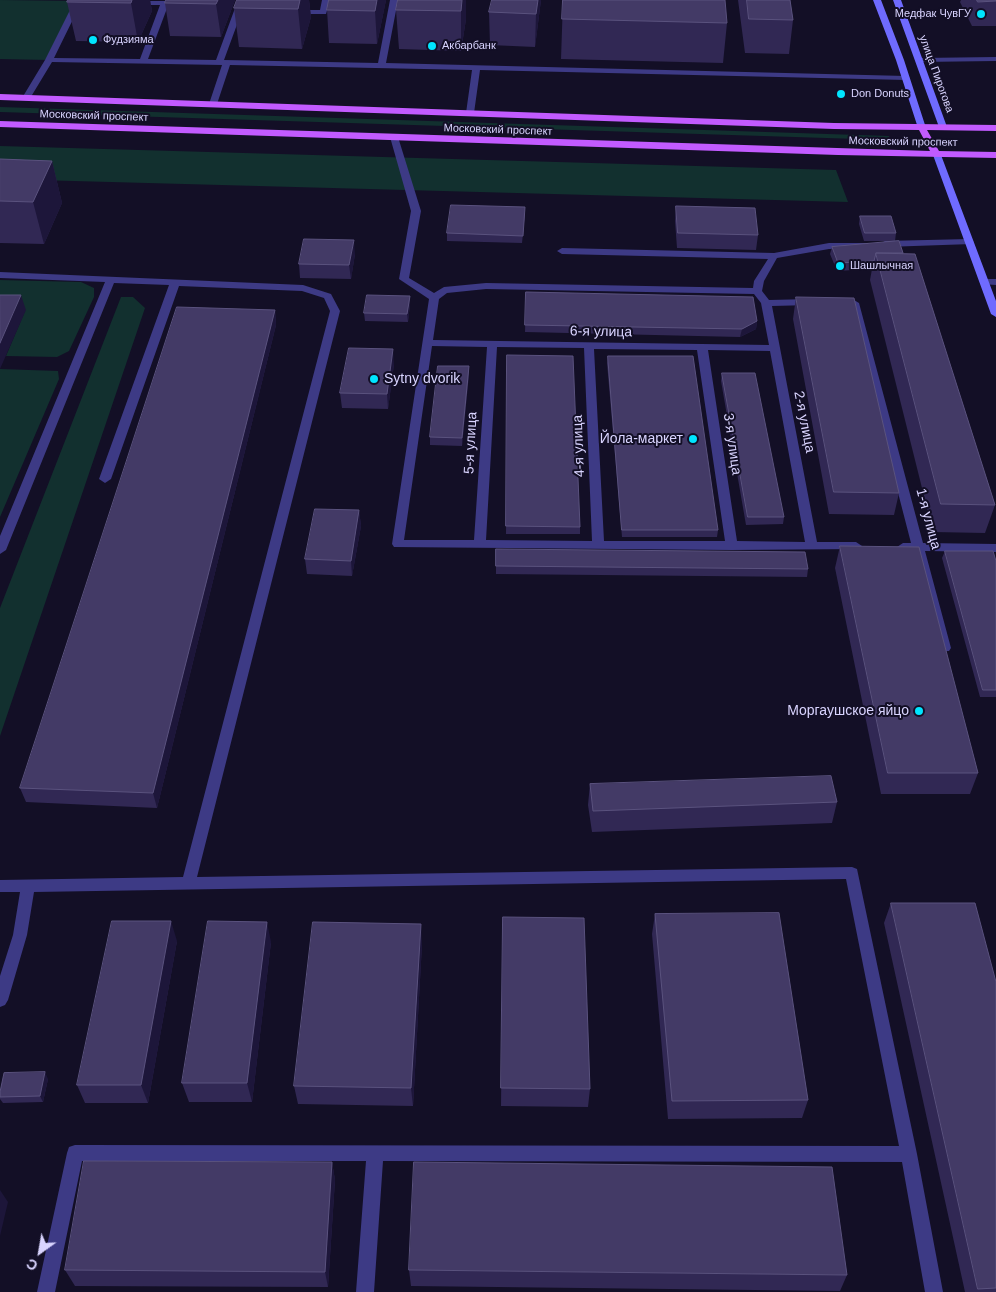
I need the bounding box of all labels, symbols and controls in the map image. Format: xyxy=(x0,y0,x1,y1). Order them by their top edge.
place label: Медфак ЧувГУ xyxy=(895,7,971,21)
marker: Медфак ЧувГУ xyxy=(975,8,987,20)
place label: Фудзияма xyxy=(103,33,154,47)
marker: Фудзияма xyxy=(87,34,99,46)
street label: улица Пирогова xyxy=(916,34,956,114)
place label: Акбарбанк xyxy=(442,39,496,53)
marker: Акбарбанк xyxy=(426,40,438,52)
place label: Don Donuts xyxy=(851,87,909,101)
marker: Don Donuts xyxy=(835,88,847,100)
street label: Московский проспект xyxy=(39,108,149,124)
street label: Московский проспект xyxy=(443,122,553,138)
street label: Московский проспект xyxy=(848,134,958,150)
place label: Шашлычная xyxy=(850,259,913,273)
marker: Шашлычная xyxy=(834,260,846,272)
street label: 6-я улица xyxy=(570,323,632,341)
place label: Sytny dvorik xyxy=(384,371,460,387)
marker: Sytny dvorik xyxy=(368,373,380,385)
street label: 2-я улица xyxy=(790,390,818,454)
street label: 5-я улица xyxy=(461,411,481,475)
street label: 3-я улица xyxy=(719,412,745,476)
street label: 4-я улица xyxy=(570,415,588,477)
place label: Йола-маркет xyxy=(600,431,683,447)
marker: Йола-маркет xyxy=(687,433,699,445)
street label: 1-я улица xyxy=(912,487,944,551)
place label: Моргаушское яйцо xyxy=(787,703,909,719)
marker: Моргаушское яйцо xyxy=(913,705,925,717)
north arrow xyxy=(15,1227,65,1277)
text: С xyxy=(24,1255,41,1274)

